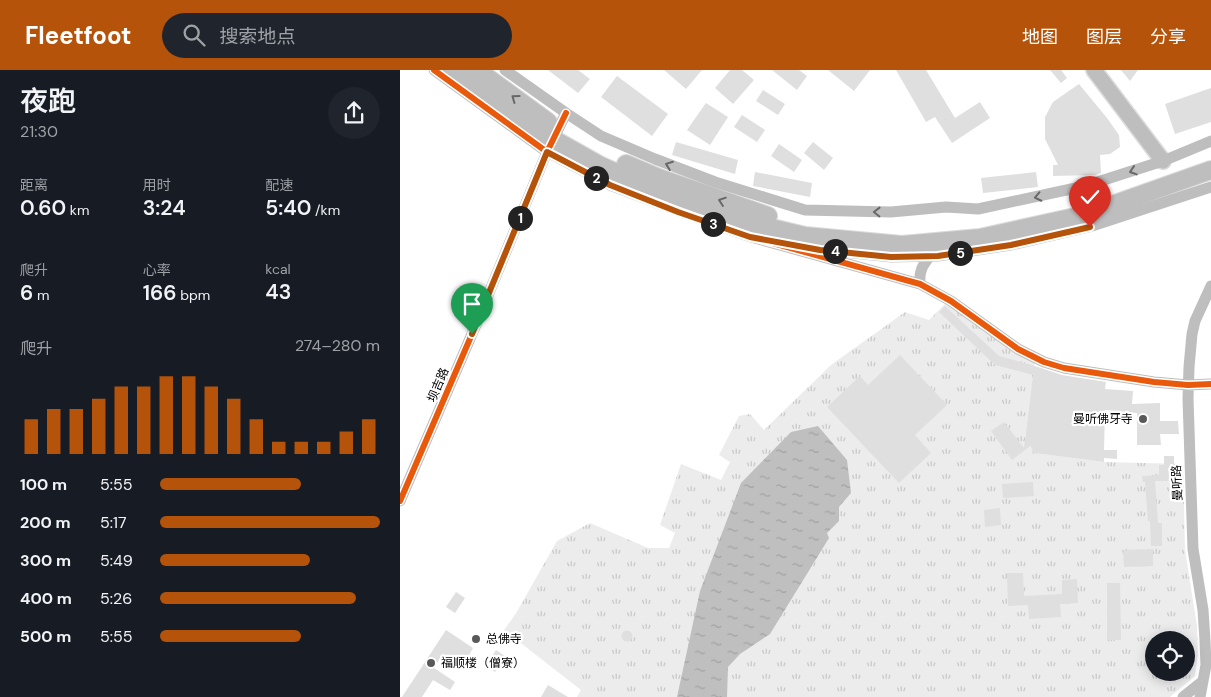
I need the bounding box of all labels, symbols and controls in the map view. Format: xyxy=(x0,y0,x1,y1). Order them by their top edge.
search box xyxy=(162,13,512,58)
text: Fleetfoot xyxy=(25,20,132,51)
icon: search xyxy=(180,21,208,49)
text: 搜索地点 xyxy=(220,24,296,49)
text: 地图 xyxy=(1022,25,1058,49)
text: 图层 xyxy=(1086,25,1122,49)
text: 分享 xyxy=(1150,25,1186,49)
text: 夜跑 xyxy=(20,83,76,120)
button: share xyxy=(328,87,380,139)
one-way arrow xyxy=(511,95,521,104)
text: 21:30 xyxy=(20,121,58,142)
one-way arrow xyxy=(665,161,674,171)
one-way arrow xyxy=(1129,165,1138,175)
pin: 2 xyxy=(584,166,608,190)
text: 2 xyxy=(592,169,601,187)
text: 距离 xyxy=(20,176,48,194)
text: 用时 xyxy=(143,176,171,194)
text: 配速 xyxy=(265,176,293,194)
pin xyxy=(1069,176,1111,227)
icon: check xyxy=(1076,183,1104,211)
one-way arrow xyxy=(1033,191,1042,202)
text: 0.60 xyxy=(20,194,66,222)
text: 3:24 xyxy=(143,194,186,222)
text: 5:40 xyxy=(265,194,311,222)
one-way arrow xyxy=(719,197,727,207)
text: km xyxy=(66,201,89,219)
text: /km xyxy=(311,201,340,219)
pin: 1 xyxy=(508,206,532,230)
one-way arrow xyxy=(873,207,880,217)
text: 1 xyxy=(518,209,523,227)
pin: 3 xyxy=(700,212,726,236)
text: 3 xyxy=(709,215,718,233)
pin: 4 xyxy=(822,238,848,264)
pin: 5 xyxy=(948,240,972,266)
text: 4 xyxy=(831,242,840,260)
text: 5 xyxy=(956,244,965,262)
text: kcal xyxy=(265,260,291,278)
text: 爬升 xyxy=(20,261,48,279)
text: 心率 xyxy=(143,261,171,279)
text: 43 xyxy=(265,278,291,306)
text: 6 xyxy=(20,279,33,307)
text: 166 xyxy=(143,279,177,307)
pin xyxy=(451,283,493,334)
text: m xyxy=(33,286,50,304)
text: bpm xyxy=(177,286,210,304)
icon: arrive xyxy=(458,290,486,318)
text: 274–280 m xyxy=(295,335,380,356)
text: 爬升 xyxy=(20,338,52,359)
street label: 坝吉路 xyxy=(424,365,452,405)
place label: 曼听佛牙寺 xyxy=(1073,411,1133,427)
marker: 曼听佛牙寺 xyxy=(1137,413,1149,425)
street label: 曼听路 xyxy=(1168,465,1186,501)
text: 100 m xyxy=(20,474,67,495)
text: 5:55 xyxy=(100,474,133,495)
text: 200 m xyxy=(20,512,71,533)
text: 5:17 xyxy=(100,512,127,533)
text: 300 m xyxy=(20,550,71,571)
text: 5:49 xyxy=(100,550,133,571)
text: 400 m xyxy=(20,588,72,609)
text: 5:26 xyxy=(100,588,132,609)
text: 500 m xyxy=(20,626,71,647)
text: 5:55 xyxy=(100,626,133,647)
place label: 总佛寺 xyxy=(486,631,522,647)
map controls xyxy=(1145,631,1195,681)
button: locate xyxy=(1145,631,1195,681)
marker: 总佛寺 xyxy=(470,633,482,645)
place label: 福顺楼（僧寮） xyxy=(441,655,525,671)
marker: 福顺楼（僧寮） xyxy=(425,657,437,669)

